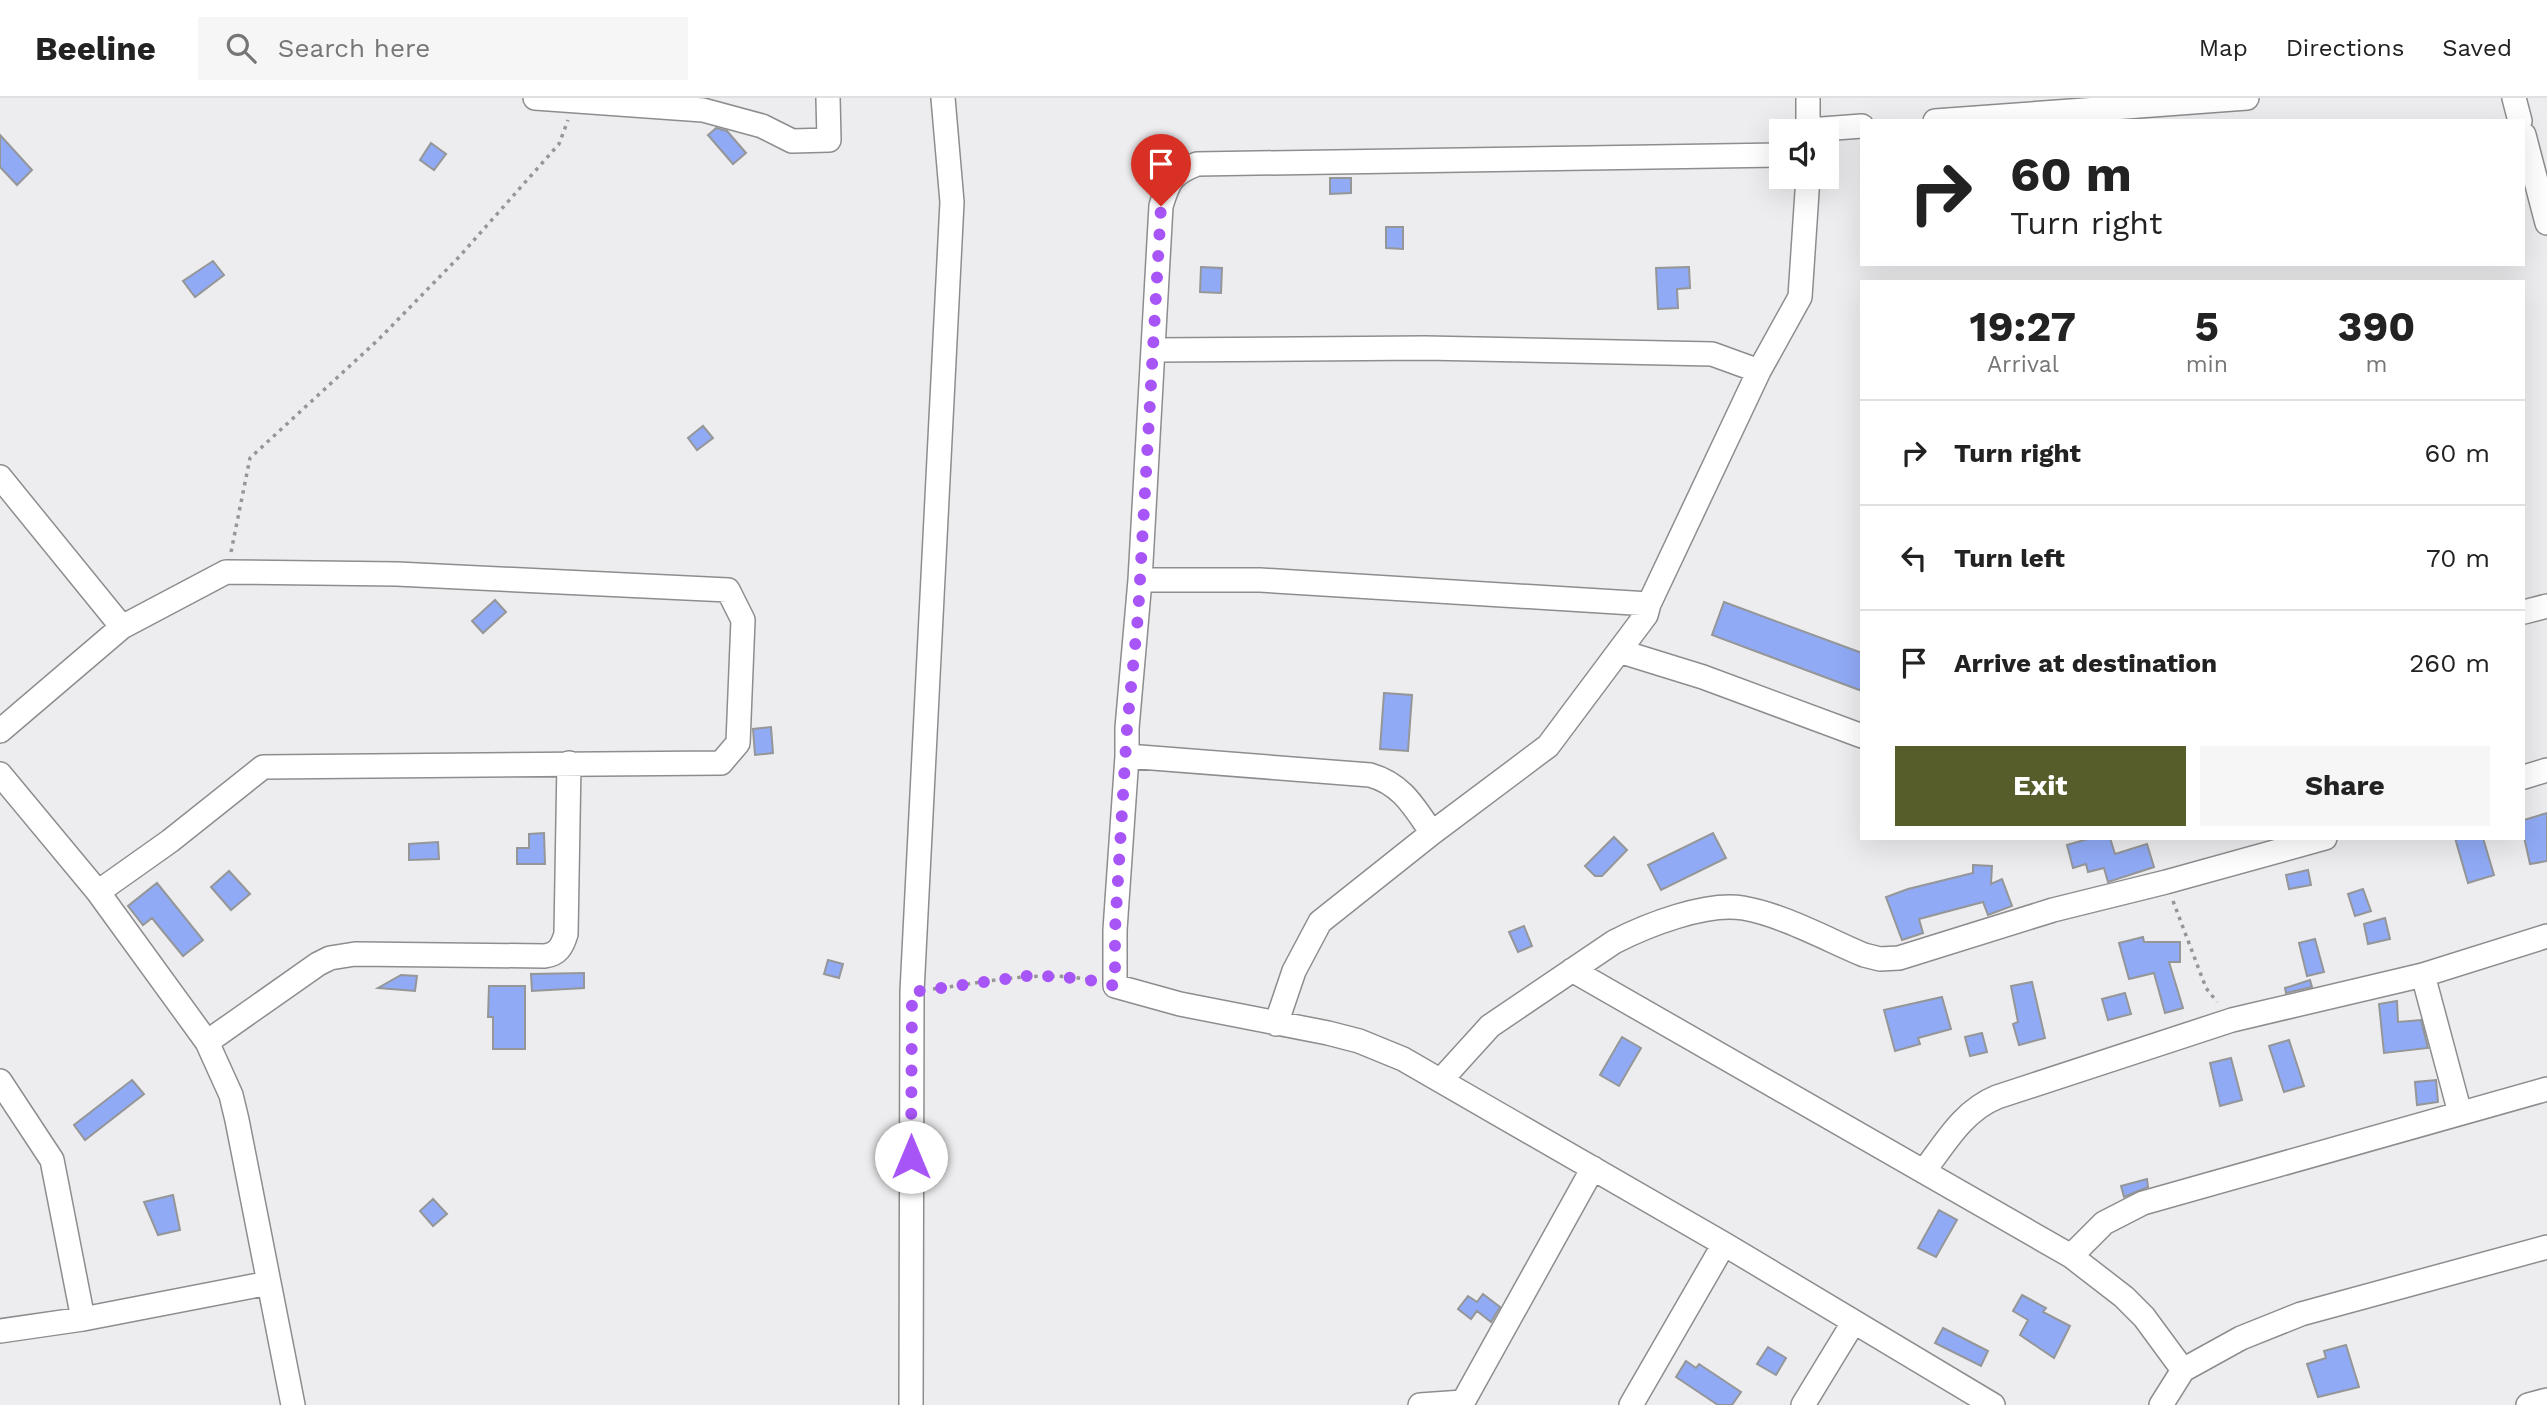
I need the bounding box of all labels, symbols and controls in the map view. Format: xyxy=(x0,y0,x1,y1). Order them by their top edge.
search box xyxy=(198,17,688,80)
text: Beeline xyxy=(35,29,156,68)
icon: search xyxy=(222,29,260,67)
text: Search here xyxy=(278,33,430,63)
text: Map xyxy=(2199,34,2248,62)
text: Directions xyxy=(2286,34,2404,62)
text: Saved xyxy=(2442,34,2512,62)
map controls xyxy=(1769,119,1839,189)
button: sound xyxy=(1769,119,1839,189)
pin xyxy=(1131,134,1191,206)
icon: arrive xyxy=(1142,145,1180,183)
text: 60 m xyxy=(2010,145,2132,203)
icon: right xyxy=(1895,147,1986,238)
text: Turn right xyxy=(2010,204,2162,242)
text: 19:27 xyxy=(1970,302,2076,351)
text: 5 xyxy=(2195,302,2219,351)
text: 390 xyxy=(2338,302,2415,351)
text: Arrival xyxy=(1987,351,2059,378)
text: min xyxy=(2186,351,2228,378)
text: m xyxy=(2365,351,2387,378)
icon: right xyxy=(1895,434,1933,472)
text: Turn right xyxy=(1954,438,2081,468)
text: 60 m xyxy=(2424,438,2490,468)
icon: left xyxy=(1895,539,1933,577)
text: Turn left xyxy=(1954,543,2065,573)
text: 70 m xyxy=(2426,543,2490,573)
icon: arrive xyxy=(1895,644,1933,682)
text: Arrive at destination xyxy=(1954,648,2217,678)
text: 260 m xyxy=(2409,648,2490,678)
button: Exit xyxy=(1895,746,2186,826)
button: Share xyxy=(2200,746,2490,826)
position arrow xyxy=(874,1120,948,1194)

